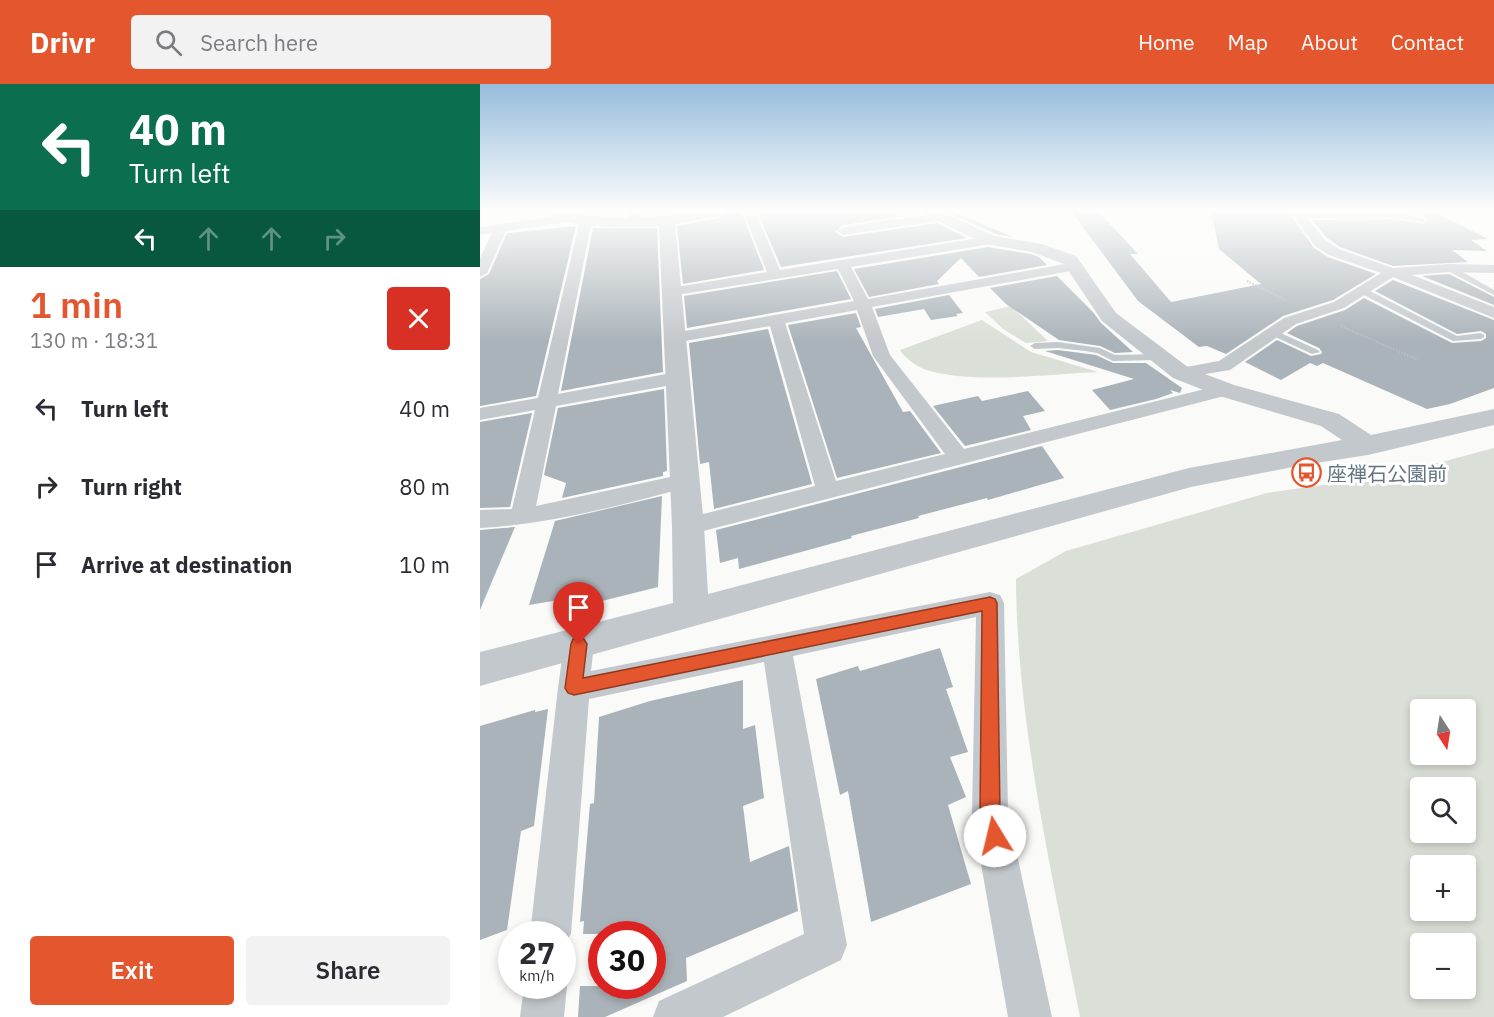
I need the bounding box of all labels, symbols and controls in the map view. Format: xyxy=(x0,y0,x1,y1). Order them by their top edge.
search box xyxy=(131,15,551,69)
text: Drivr xyxy=(30,24,95,61)
icon: search xyxy=(152,26,185,59)
text: Search here xyxy=(200,28,318,57)
text: Home xyxy=(1138,28,1195,56)
text: Map xyxy=(1228,28,1268,56)
text: About xyxy=(1301,28,1358,56)
text: Contact xyxy=(1391,28,1464,56)
text: 40 m xyxy=(129,102,227,157)
icon: left xyxy=(30,108,108,186)
text: Turn left xyxy=(129,155,230,190)
icon: left xyxy=(129,222,162,255)
icon: ahead xyxy=(192,222,225,255)
icon: ahead xyxy=(255,222,288,255)
icon: right xyxy=(318,222,351,255)
text: 1 min xyxy=(30,281,123,328)
button: close xyxy=(387,287,450,350)
text: 130 m · 18:31 xyxy=(30,327,158,354)
icon: left xyxy=(30,392,63,425)
text: Turn left xyxy=(81,394,169,423)
text: 40 m xyxy=(399,394,450,423)
bus stop icon: 座禅石公園前 xyxy=(1290,457,1322,489)
place label: 座禅石公園前 xyxy=(1327,460,1447,487)
icon: right xyxy=(30,470,63,503)
text: Turn right xyxy=(81,472,182,501)
text: 80 m xyxy=(399,472,450,501)
icon: arrive xyxy=(30,548,63,581)
text: Arrive at destination xyxy=(81,550,292,579)
text: 10 m xyxy=(399,550,450,579)
pin xyxy=(553,582,604,644)
icon: arrive xyxy=(562,591,595,624)
north arrow xyxy=(1410,699,1476,765)
map controls xyxy=(1410,699,1476,999)
button: search xyxy=(1410,777,1476,843)
position arrow xyxy=(963,804,1027,868)
button: + xyxy=(1410,855,1476,921)
speed limit sign: 30 xyxy=(588,921,666,999)
text: 27 xyxy=(519,933,555,972)
button: − xyxy=(1410,933,1476,999)
button: Exit xyxy=(30,936,234,1005)
button: Share xyxy=(246,936,450,1005)
text: km/h xyxy=(519,966,555,985)

